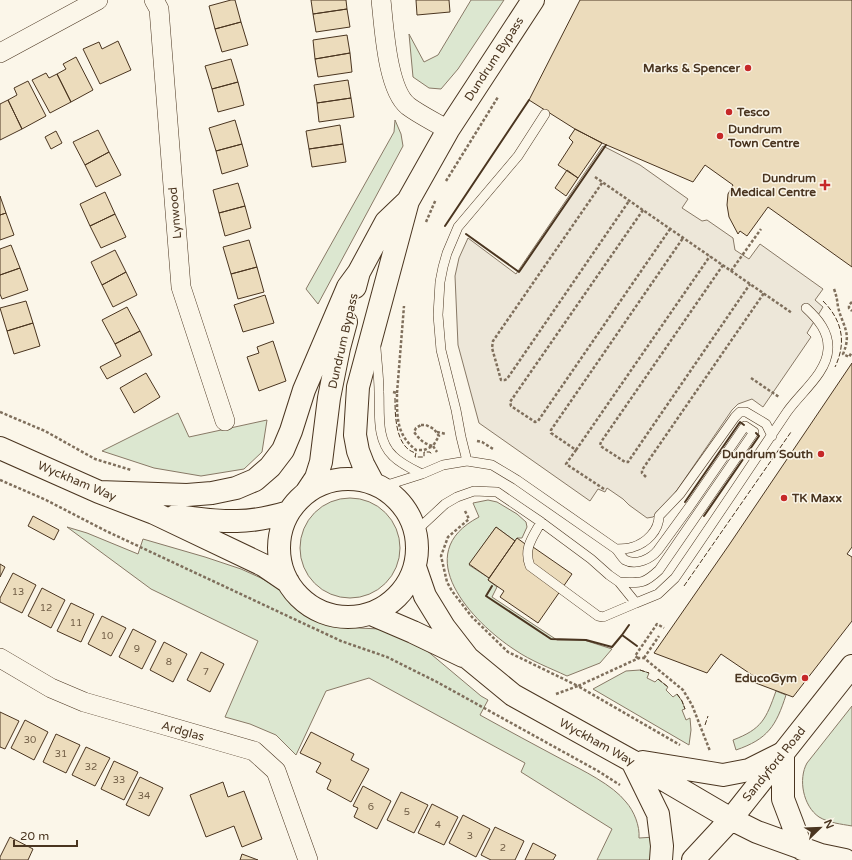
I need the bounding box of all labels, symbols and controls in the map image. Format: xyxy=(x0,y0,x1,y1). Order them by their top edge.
street label: Dundrum Bypass xyxy=(462,14,527,104)
place label: Marks & Spencer xyxy=(643,61,740,76)
marker: Marks & Spencer xyxy=(743,63,753,73)
place label: Tesco xyxy=(736,105,770,119)
marker: Tesco xyxy=(724,107,734,117)
place label: Dundrum Town Centre xyxy=(727,122,800,150)
marker: Dundrum Town Centre xyxy=(715,131,725,141)
place label: Dundrum Medical Centre xyxy=(730,171,816,199)
marker: Dundrum Medical Centre xyxy=(819,179,831,191)
street label: Lynwood xyxy=(166,186,184,240)
street label: Dundrum Bypass xyxy=(325,292,361,390)
place label: Dundrum South xyxy=(722,447,813,461)
marker: Dundrum South xyxy=(816,449,826,459)
street label: Wyckham Way xyxy=(35,458,119,504)
place label: TK Maxx xyxy=(791,491,842,505)
marker: TK Maxx xyxy=(779,493,789,503)
house number: 13 xyxy=(12,586,24,598)
house number: 12 xyxy=(40,602,52,614)
house number: 11 xyxy=(70,617,82,629)
house number: 10 xyxy=(101,630,113,642)
house number: 9 xyxy=(134,643,140,655)
house number: 8 xyxy=(166,656,172,668)
house number: 7 xyxy=(203,666,209,678)
place label: EducoGym xyxy=(735,671,797,686)
marker: EducoGym xyxy=(800,673,810,683)
street label: Wyckham Way xyxy=(557,715,638,769)
street label: Ardglas xyxy=(160,718,206,744)
street label: Sandyford Road xyxy=(740,724,808,804)
house number: 30 xyxy=(24,734,36,746)
house number: 31 xyxy=(55,748,67,760)
house number: 32 xyxy=(85,761,97,773)
house number: 33 xyxy=(113,774,125,786)
house number: 34 xyxy=(138,790,150,802)
house number: 6 xyxy=(368,801,374,813)
house number: 5 xyxy=(404,806,410,818)
north arrow xyxy=(800,808,840,848)
text: N xyxy=(821,818,836,831)
house number: 4 xyxy=(435,819,441,831)
scale bar xyxy=(14,822,77,848)
text: 20 m xyxy=(20,829,49,843)
house number: 3 xyxy=(467,830,473,842)
house number: 2 xyxy=(500,842,506,854)

